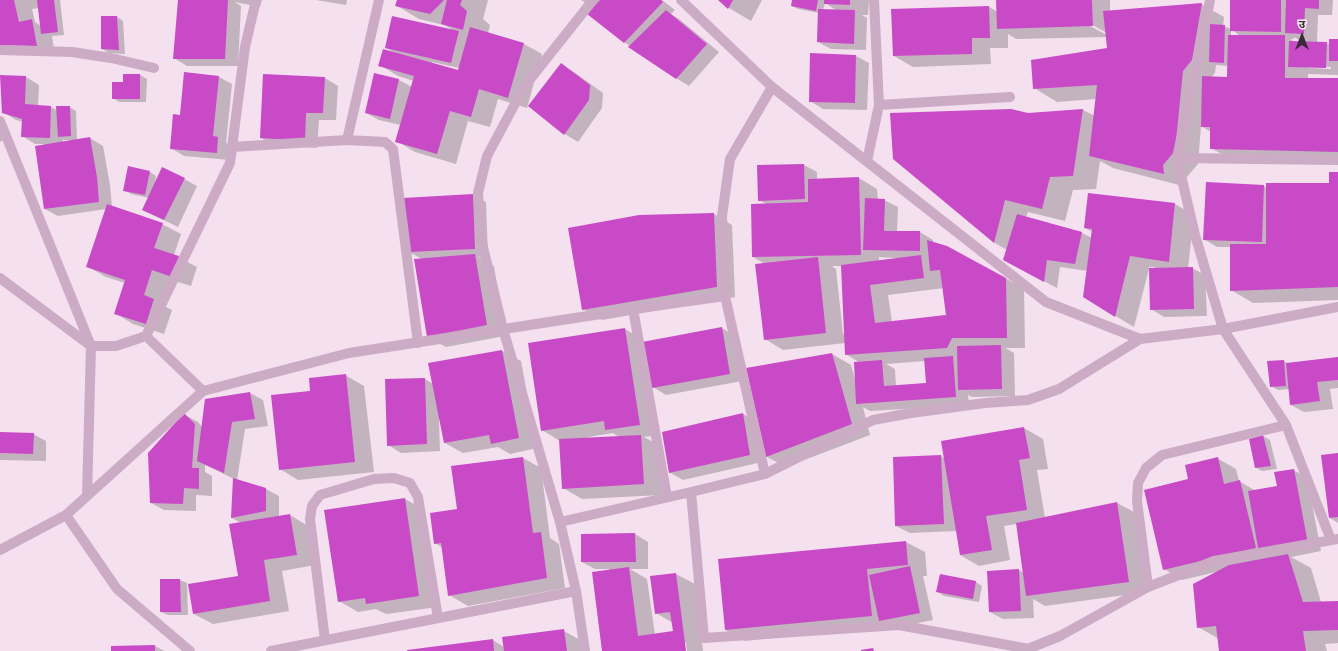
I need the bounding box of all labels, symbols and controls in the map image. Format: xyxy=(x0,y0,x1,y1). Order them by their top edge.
north arrow xyxy=(1282,16,1322,56)
text: उ xyxy=(1299,17,1305,30)

